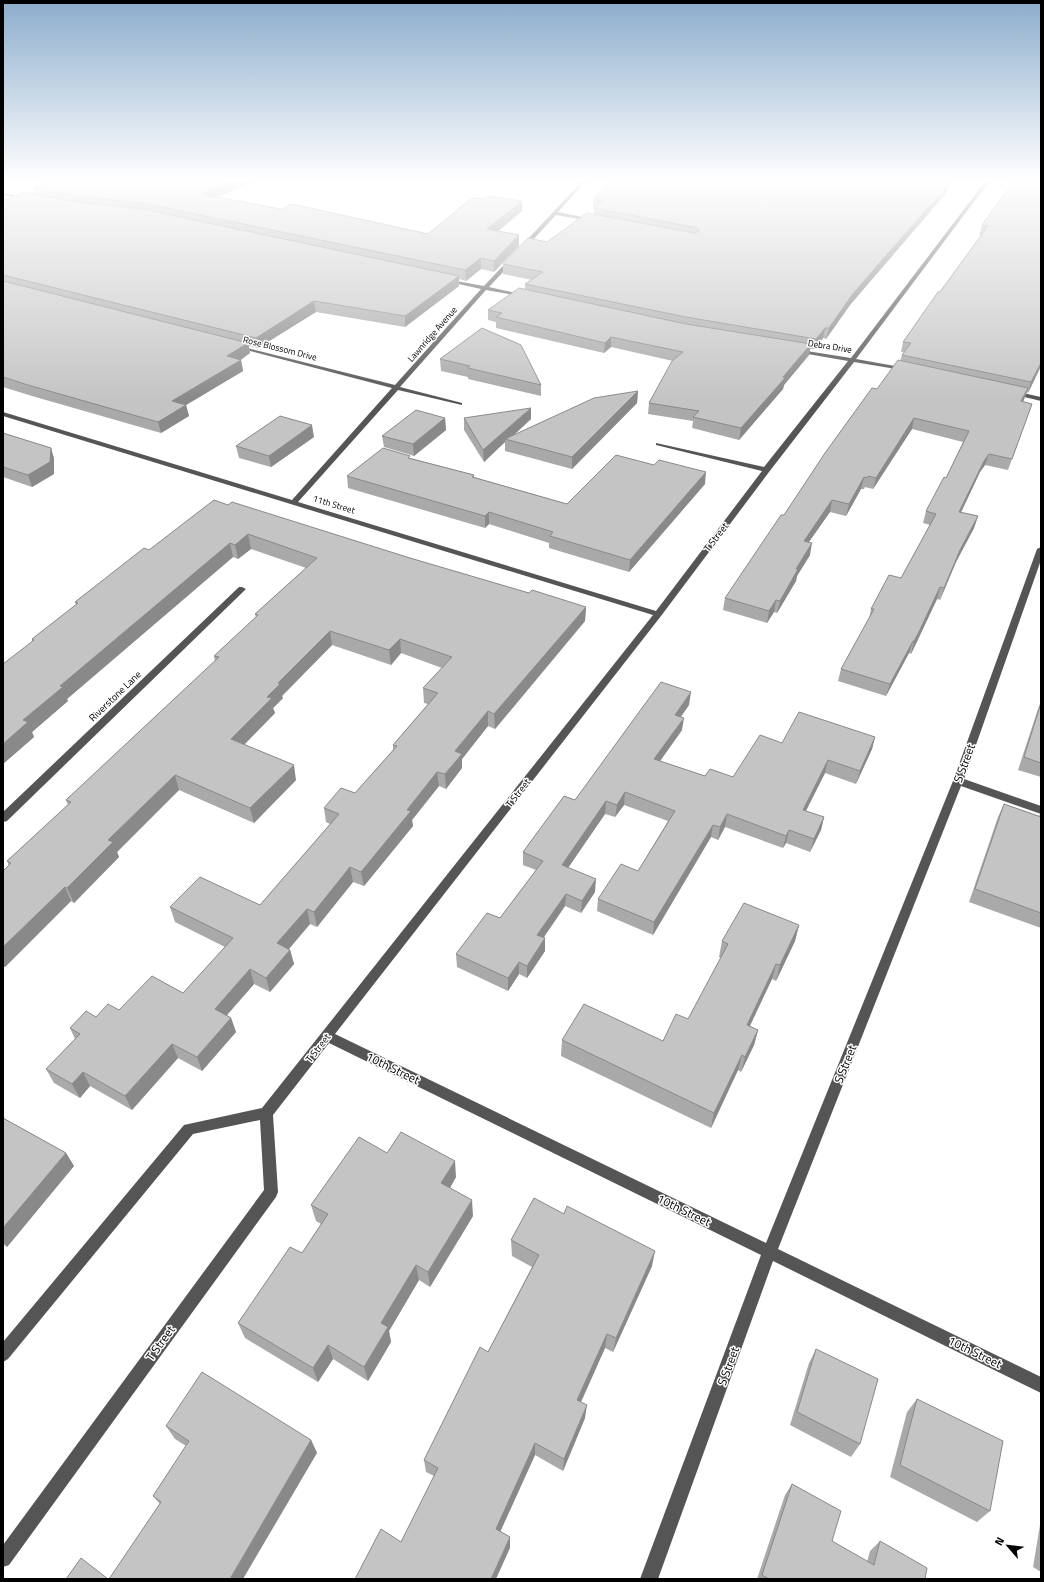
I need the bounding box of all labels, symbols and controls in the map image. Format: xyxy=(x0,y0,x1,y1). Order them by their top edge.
street label: Lawnridge Avenue xyxy=(404,303,460,365)
street label: Rose Blossom Drive xyxy=(242,333,319,364)
street label: Debra Drive xyxy=(807,336,853,356)
street label: 11th Street xyxy=(311,491,357,517)
street label: T Street xyxy=(700,519,732,555)
street label: Riverstone Lane xyxy=(85,667,145,725)
street label: S Street xyxy=(948,740,980,785)
street label: T Street xyxy=(502,775,534,811)
street label: T Street xyxy=(302,1030,334,1066)
street label: S Street xyxy=(829,1041,862,1086)
street label: 10th Street xyxy=(363,1047,424,1090)
street label: 10th Street xyxy=(654,1189,715,1232)
street label: T Street xyxy=(141,1321,180,1365)
street label: 10th Street xyxy=(945,1331,1006,1374)
street label: S Street xyxy=(712,1343,744,1388)
north arrow xyxy=(988,1526,1028,1566)
text: N xyxy=(990,1534,1008,1548)

